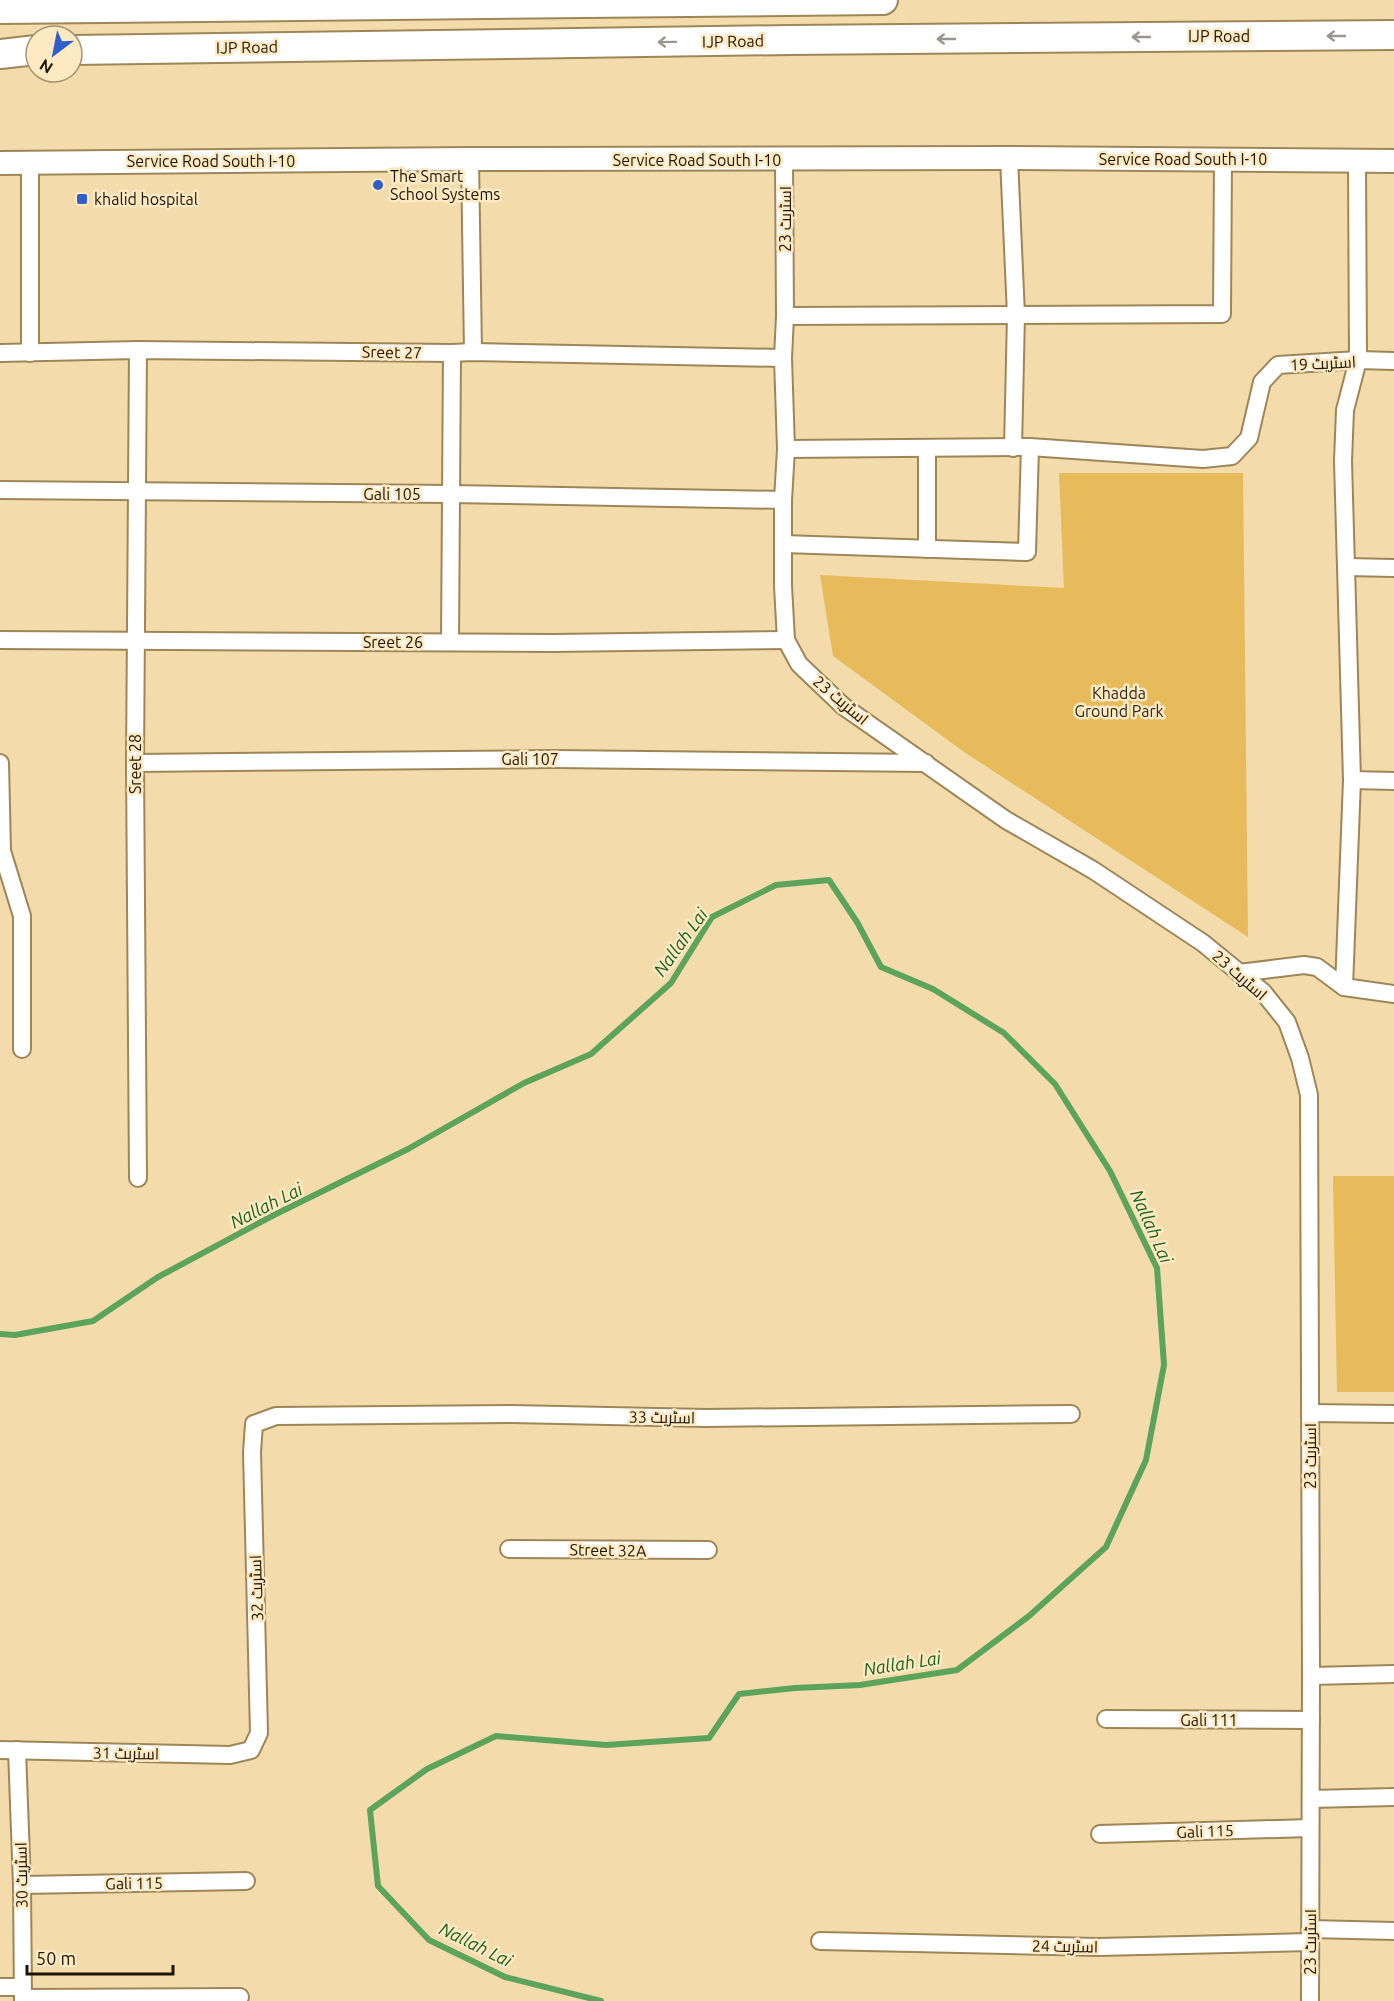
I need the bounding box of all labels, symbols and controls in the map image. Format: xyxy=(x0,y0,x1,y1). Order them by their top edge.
north arrow xyxy=(24,24,84,84)
street label: IJP Road xyxy=(1188,27,1250,45)
one-way arrow xyxy=(1326,30,1346,41)
street label: IJP Road xyxy=(702,31,764,51)
one-way arrow xyxy=(1131,31,1151,43)
one-way arrow xyxy=(936,33,956,44)
one-way arrow xyxy=(657,36,677,47)
street label: IJP Road xyxy=(216,37,278,57)
text: N xyxy=(36,56,56,78)
street label: Service Road South I-10 xyxy=(1099,150,1267,168)
street label: Service Road South I-10 xyxy=(613,151,781,169)
street label: Service Road South I-10 xyxy=(127,152,295,170)
place label: The Smart School Systems xyxy=(390,167,500,203)
marker: The Smart School Systems xyxy=(371,178,385,192)
street label: اسٹریٹ 23 xyxy=(776,186,795,252)
place label: khalid hospital xyxy=(94,190,198,208)
marker: khalid hospital xyxy=(75,192,89,206)
street label: Sreet 27 xyxy=(362,342,422,362)
street label: اسٹریٹ 19 xyxy=(1290,352,1357,375)
street label: Gali 105 xyxy=(363,485,421,503)
street label: Sreet 26 xyxy=(363,633,423,651)
street label: اسٹریٹ 23 xyxy=(809,672,872,729)
park label: Khadda Ground Park xyxy=(1074,684,1164,720)
street label: Sreet 28 xyxy=(126,734,144,794)
street label: Gali 107 xyxy=(501,750,559,768)
water label: Nallah Lai xyxy=(649,904,711,980)
street label: اسٹریٹ 23 xyxy=(1208,947,1271,1004)
water label: Nallah Lai xyxy=(227,1178,306,1232)
water label: Nallah Lai xyxy=(1127,1186,1177,1266)
street label: اسٹریٹ 33 xyxy=(629,1407,695,1428)
street label: اسٹریٹ 23 xyxy=(1301,1423,1320,1489)
street label: Street 32A xyxy=(569,1540,647,1560)
street label: اسٹریٹ 32 xyxy=(246,1555,267,1621)
water label: Nallah Lai xyxy=(862,1647,943,1679)
street label: Gali 111 xyxy=(1180,1711,1238,1729)
street label: اسٹریٹ 31 xyxy=(93,1743,159,1764)
street label: Gali 115 xyxy=(1176,1821,1234,1841)
street label: اسٹریٹ 30 xyxy=(11,1842,32,1908)
street label: Gali 115 xyxy=(105,1873,163,1893)
street label: اسٹریٹ 23 xyxy=(1301,1909,1320,1975)
water label: Nallah Lai xyxy=(436,1918,516,1970)
street label: اسٹریٹ 24 xyxy=(1032,1936,1098,1957)
scale bar xyxy=(27,1938,172,1976)
text: 50 m xyxy=(36,1948,76,1968)

